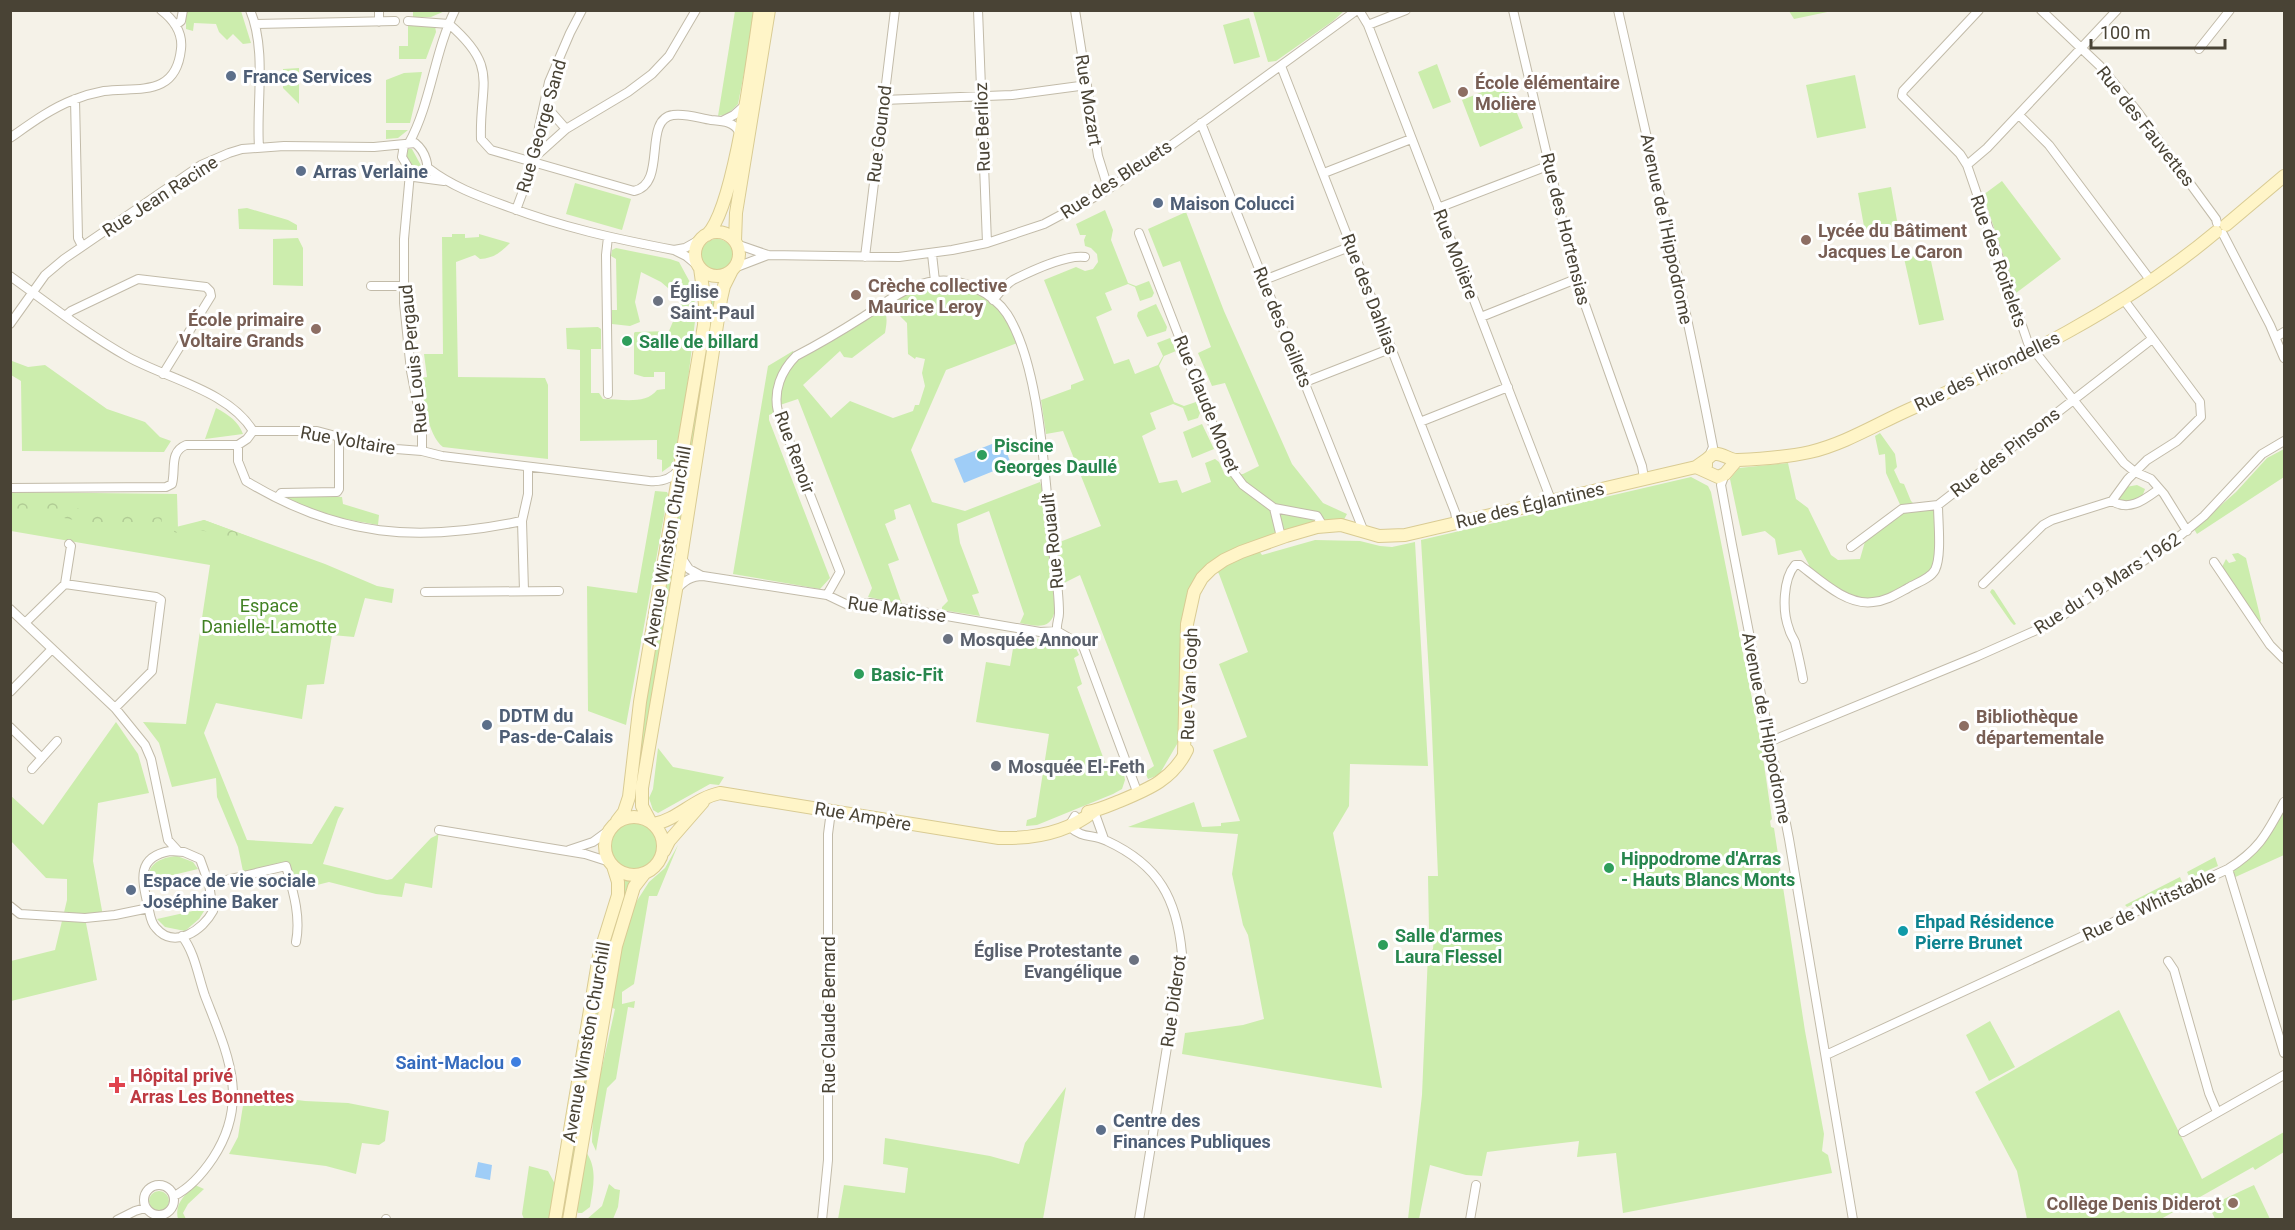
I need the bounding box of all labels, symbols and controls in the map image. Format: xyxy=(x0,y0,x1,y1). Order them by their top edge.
scale bar xyxy=(2091,12,2224,50)
text: 100 m xyxy=(2100,22,2151,43)
street label: Rue Mozart xyxy=(1071,53,1107,147)
street label: Rue George Sand xyxy=(512,57,570,195)
street label: Rue des Fauvettes xyxy=(2093,62,2199,190)
place label: France Services xyxy=(243,66,372,87)
marker: France Services xyxy=(224,69,238,83)
place label: École élémentaire Molière xyxy=(1475,72,1620,114)
street label: Rue Berlioz xyxy=(970,82,994,172)
street label: Rue Gounod xyxy=(863,84,895,184)
marker: École élémentaire Molière xyxy=(1456,85,1470,99)
street label: Avenue de l'Hippodrome xyxy=(1637,132,1697,326)
street label: Rue des Bleuets xyxy=(1056,135,1176,223)
street label: Rue Jean Racine xyxy=(99,151,221,241)
street label: Rue des Hortensias xyxy=(1537,151,1595,307)
place label: Arras Verlaine xyxy=(313,161,428,182)
marker: Arras Verlaine xyxy=(294,164,308,178)
street label: Rue des Roitelets xyxy=(1966,192,2032,330)
place label: Maison Colucci xyxy=(1170,193,1294,214)
marker: Maison Colucci xyxy=(1151,196,1165,210)
street label: Rue Molière xyxy=(1429,206,1483,302)
place label: Lycée du Bâtiment Jacques Le Caron xyxy=(1818,220,1967,262)
street label: Rue des Dahlias xyxy=(1337,231,1403,357)
marker: Lycée du Bâtiment Jacques Le Caron xyxy=(1799,233,1813,247)
street label: Rue des Oeillets xyxy=(1249,264,1317,390)
place label: Crèche collective Maurice Leroy xyxy=(868,275,1008,317)
place label: Église Saint-Paul xyxy=(670,281,755,323)
street label: Rue Louis Pergaud xyxy=(395,283,431,435)
marker: Crèche collective Maurice Leroy xyxy=(849,288,863,302)
marker: Église Saint-Paul xyxy=(651,294,665,308)
place label: École primaire Voltaire Grands xyxy=(179,309,304,351)
marker: École primaire Voltaire Grands xyxy=(309,322,323,336)
street label: Rue des Hirondelles xyxy=(1911,327,2063,415)
place label: Salle de billard xyxy=(639,331,758,352)
street label: Rue Claude Monet xyxy=(1170,332,1244,476)
marker: Salle de billard xyxy=(620,334,634,348)
street label: Rue des Pinsons xyxy=(1946,403,2064,501)
street label: Rue Renoir xyxy=(770,408,820,496)
street label: Rue Voltaire xyxy=(299,421,397,459)
place label: Piscine Georges Daullé xyxy=(994,435,1117,477)
street label: Avenue Winston Churchill xyxy=(639,444,695,648)
marker: Piscine Georges Daullé xyxy=(975,448,989,462)
street label: Rue des Églantines xyxy=(1454,478,1606,532)
street label: Rue Rouault xyxy=(1037,492,1067,590)
street label: Rue du 19 Mars 1962 xyxy=(2030,528,2184,638)
street label: Rue Matisse xyxy=(847,592,947,626)
park label: Espace Danielle-Lamotte xyxy=(201,595,337,637)
street label: Rue Van Gogh xyxy=(1177,627,1201,741)
place label: Mosquée Annour xyxy=(960,629,1099,650)
street label: Avenue de l'Hippodrome xyxy=(1738,631,1796,825)
marker: Mosquée Annour xyxy=(941,632,955,646)
place label: Basic-Fit xyxy=(871,664,943,685)
marker: Basic-Fit xyxy=(852,667,866,681)
place label: DDTM du Pas-de-Calais xyxy=(499,705,613,747)
place label: Bibliothèque départementale xyxy=(1976,706,2104,748)
marker: DDTM du Pas-de-Calais xyxy=(480,718,494,732)
marker: Bibliothèque départementale xyxy=(1957,719,1971,733)
place label: Mosquée El-Feth xyxy=(1008,756,1145,777)
marker: Mosquée El-Feth xyxy=(989,759,1003,773)
street label: Rue Ampère xyxy=(813,797,913,835)
place label: Hippodrome d'Arras - Hauts Blancs Monts xyxy=(1621,848,1795,890)
marker: Hippodrome d'Arras - Hauts Blancs Monts xyxy=(1602,861,1616,875)
street label: Rue de Whitstable xyxy=(2079,865,2219,945)
place label: Espace de vie sociale Joséphine Baker xyxy=(143,870,316,912)
marker: Espace de vie sociale Joséphine Baker xyxy=(124,883,138,897)
place label: Ehpad Résidence Pierre Brunet xyxy=(1915,911,2054,953)
marker: Ehpad Résidence Pierre Brunet xyxy=(1896,924,1910,938)
place label: Salle d'armes Laura Flessel xyxy=(1395,925,1503,967)
street label: Rue Claude Bernard xyxy=(818,936,839,1094)
marker: Salle d'armes Laura Flessel xyxy=(1376,938,1390,952)
street label: Avenue Winston Churchill xyxy=(558,940,614,1144)
place label: Église Protestante Evangélique xyxy=(974,940,1122,982)
marker: Église Protestante Evangélique xyxy=(1127,953,1141,967)
street label: Rue Diderot xyxy=(1156,953,1190,1049)
place label: Saint-Maclou xyxy=(395,1052,504,1073)
marker: Saint-Maclou xyxy=(509,1055,523,1069)
place label: Hôpital privé Arras Les Bonnettes xyxy=(130,1065,294,1107)
marker: Hôpital privé Arras Les Bonnettes xyxy=(108,1076,126,1094)
place label: Centre des Finances Publiques xyxy=(1113,1110,1271,1152)
marker: Centre des Finances Publiques xyxy=(1094,1123,1108,1137)
place label: Collège Denis Diderot xyxy=(2046,1193,2221,1214)
marker: Collège Denis Diderot xyxy=(2226,1196,2240,1210)

